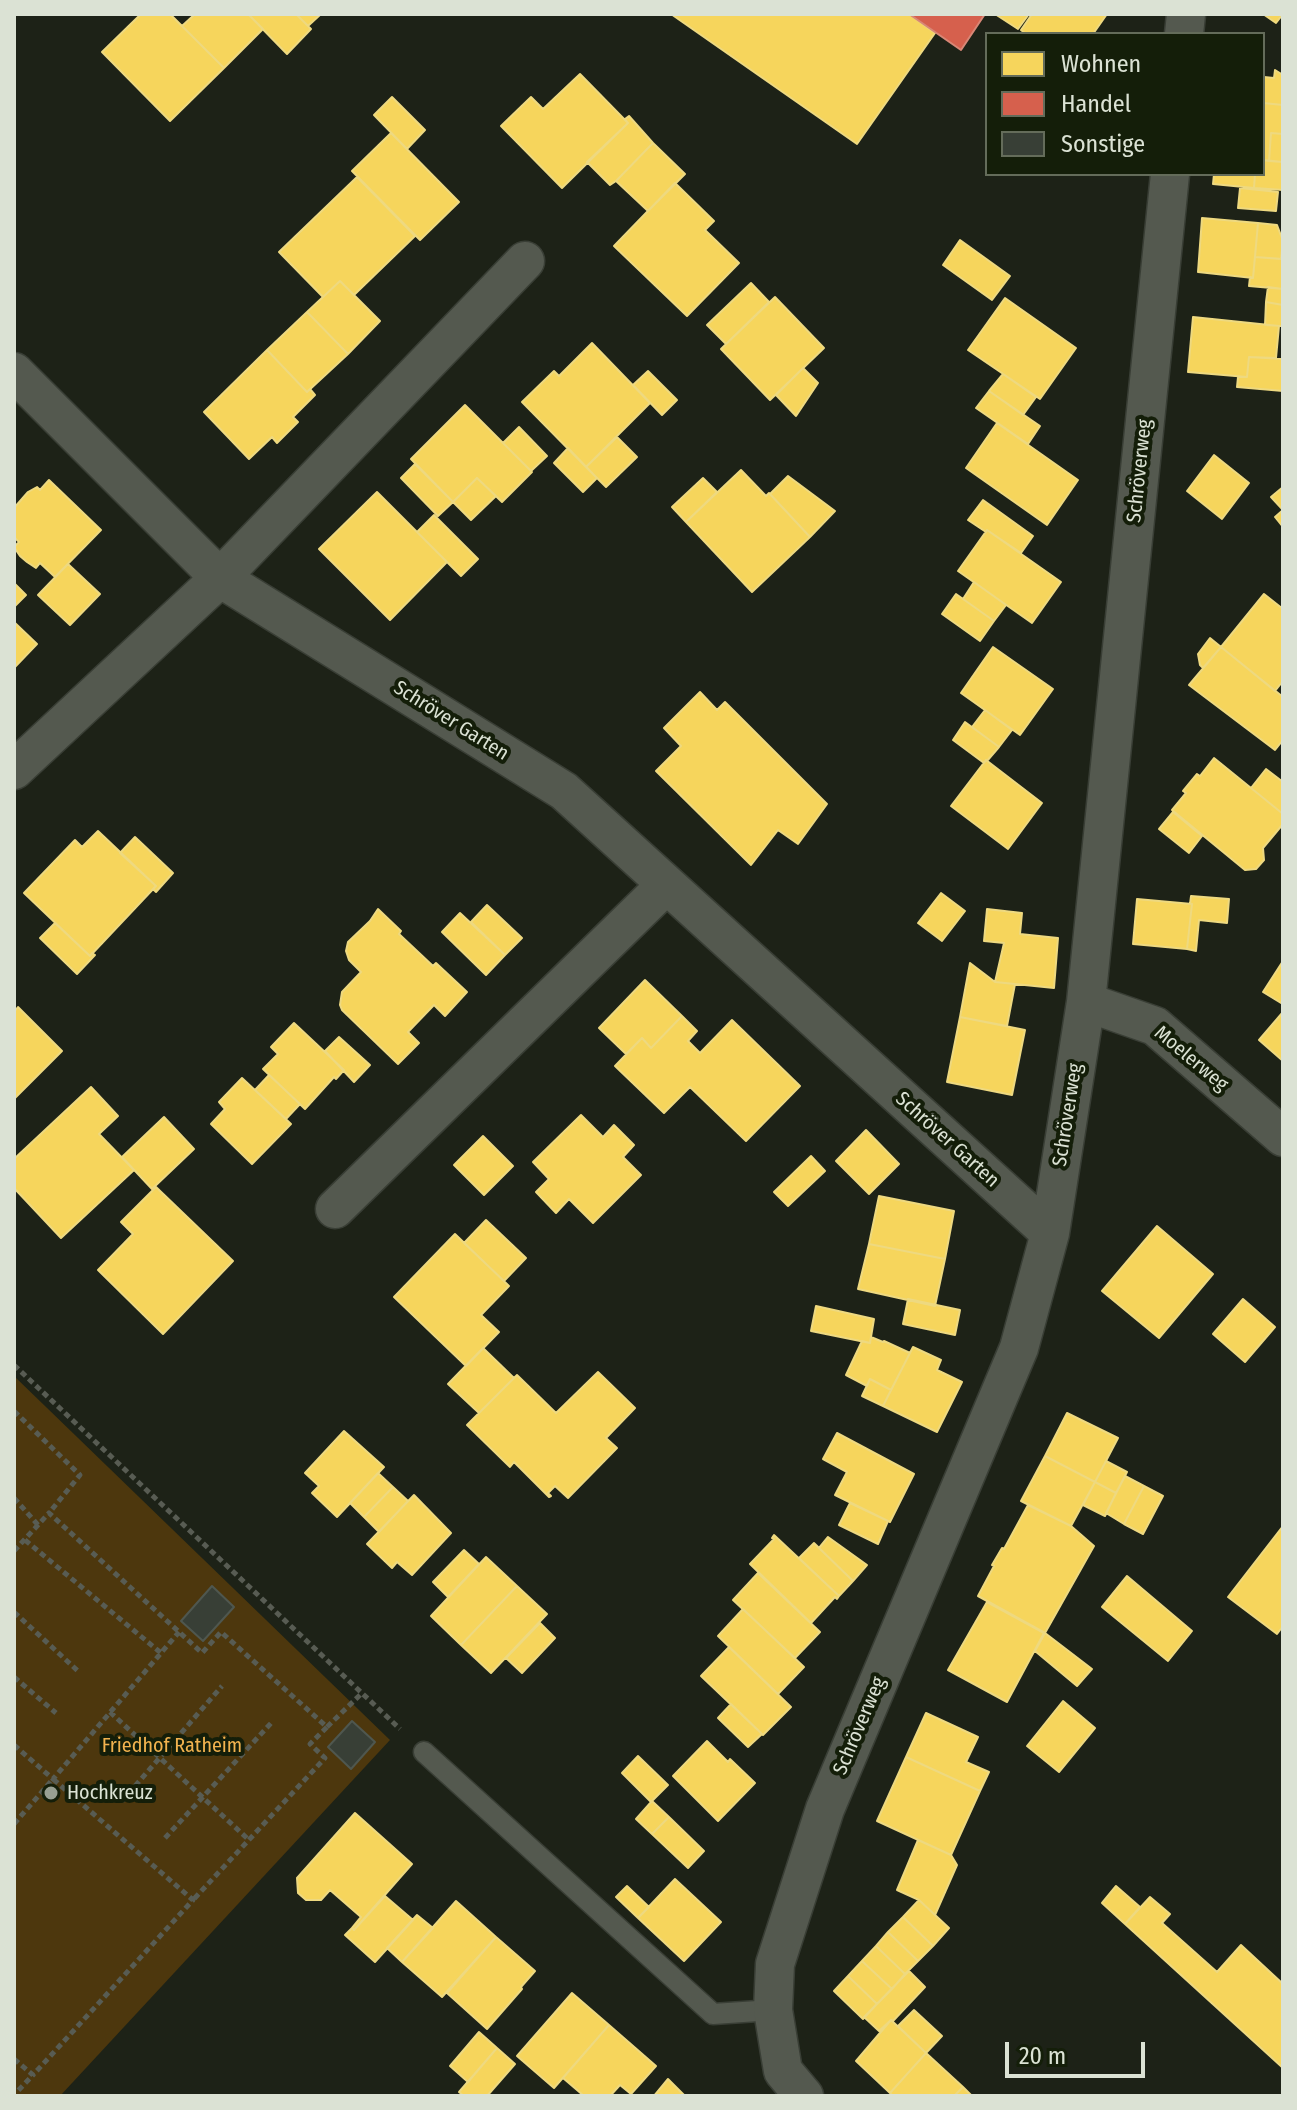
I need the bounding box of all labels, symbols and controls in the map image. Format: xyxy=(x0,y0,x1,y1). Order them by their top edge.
legend xyxy=(985,32,1265,176)
text: Wohnen xyxy=(1061,50,1141,78)
text: Handel xyxy=(1061,90,1131,118)
text: Sonstige xyxy=(1061,130,1145,158)
street label: Schröverweg xyxy=(1123,418,1157,524)
street label: Schröver Garten xyxy=(389,676,513,766)
street label: Moelerweg xyxy=(1149,1021,1233,1097)
street label: Schröverweg xyxy=(1048,1062,1088,1168)
street label: Schröver Garten xyxy=(890,1087,1004,1193)
street label: Schröverweg xyxy=(829,1673,891,1779)
park label: Friedhof Ratheim xyxy=(102,1734,242,1758)
place label: Hochkreuz xyxy=(67,1781,153,1805)
marker: Hochkreuz xyxy=(42,1784,60,1802)
scale bar xyxy=(1009,2026,1149,2076)
text: 20 m xyxy=(1019,2042,1066,2070)

